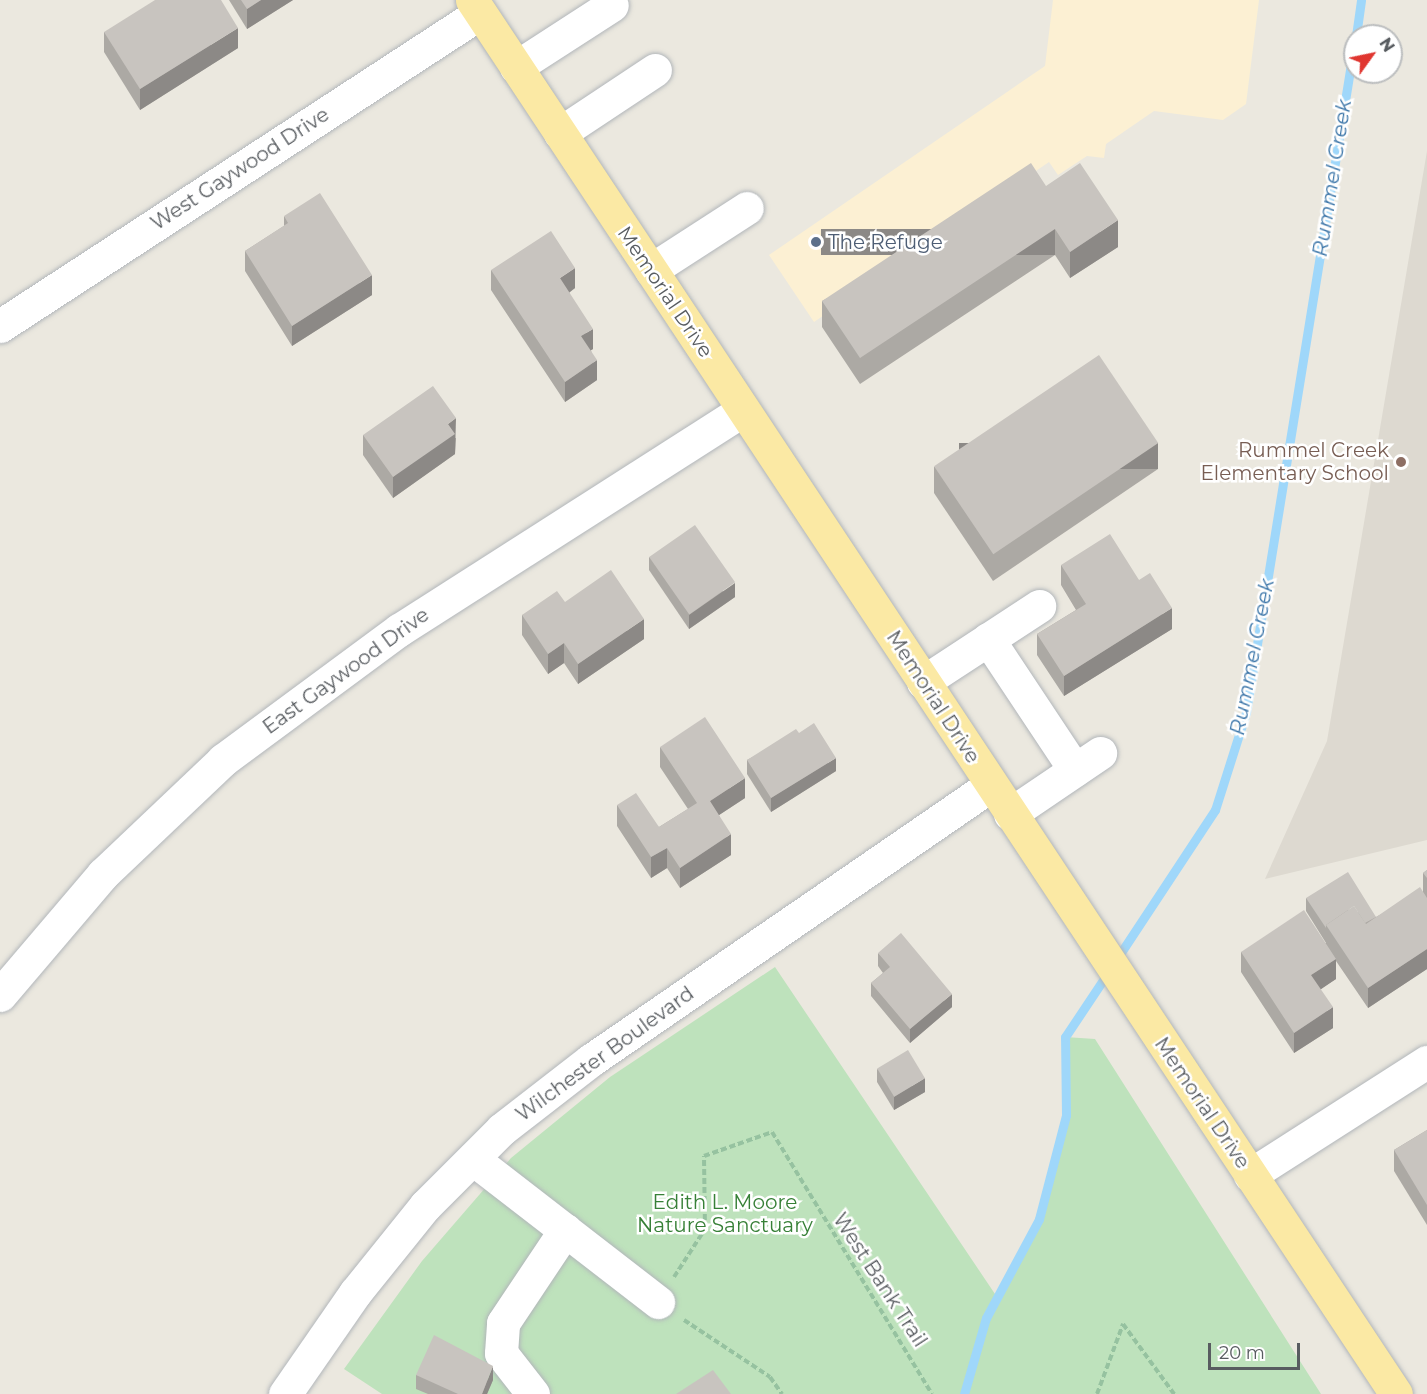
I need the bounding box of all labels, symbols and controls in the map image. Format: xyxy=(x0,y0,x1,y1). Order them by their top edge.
north arrow xyxy=(1343,24,1403,84)
text: N xyxy=(1375,34,1398,56)
water label: Rummel Creek xyxy=(1307,98,1357,258)
street label: West Gaywood Drive xyxy=(146,102,334,236)
street label: Memorial Drive xyxy=(612,222,718,362)
place label: The Refuge xyxy=(828,230,943,254)
marker: The Refuge xyxy=(809,235,823,249)
place label: Rummel Creek Elementary School xyxy=(1200,438,1389,485)
marker: Rummel Creek Elementary School xyxy=(1394,455,1408,469)
water label: Rummel Creek xyxy=(1224,577,1280,737)
street label: East Gaywood Drive xyxy=(258,603,434,739)
street label: Memorial Drive xyxy=(881,626,985,768)
street label: Wilchester Boulevard xyxy=(511,981,699,1127)
street label: Memorial Drive xyxy=(1149,1033,1255,1173)
park label: Edith L. Moore Nature Sanctuary xyxy=(637,1191,813,1238)
street label: West Bank Trail xyxy=(828,1209,932,1351)
scale bar xyxy=(1211,1331,1302,1369)
text: 20 m xyxy=(1219,1342,1265,1364)

